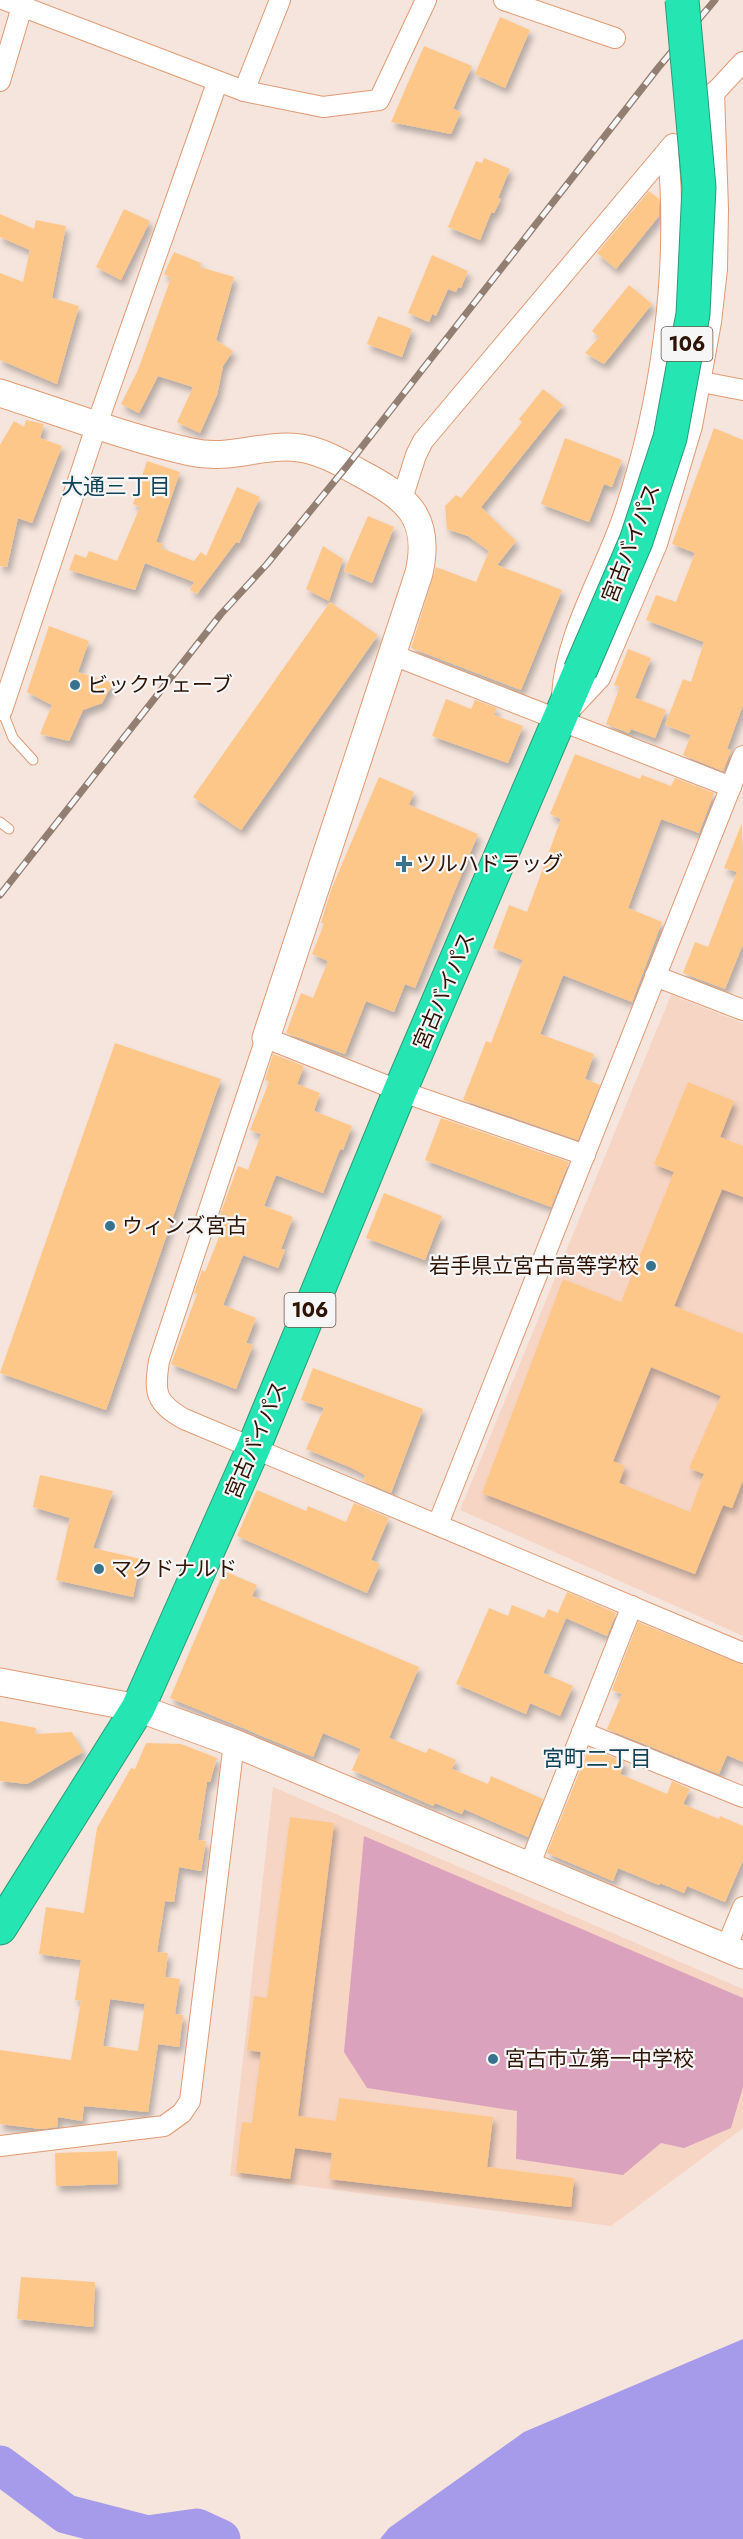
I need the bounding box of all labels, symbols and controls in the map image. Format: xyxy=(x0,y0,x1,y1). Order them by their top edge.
road number: 106 xyxy=(662,327,712,361)
district label: 大通三丁目 xyxy=(61,470,171,502)
street label: 宮古バイパス xyxy=(594,479,668,607)
place label: ビックウェーブ xyxy=(87,670,233,700)
marker: ビックウェーブ xyxy=(68,678,82,692)
place label: ツルハドラッグ xyxy=(416,849,563,879)
marker: ツルハドラッグ xyxy=(397,857,411,871)
street label: 宮古バイパス xyxy=(406,927,482,1055)
place label: ウィンズ宮古 xyxy=(122,1211,248,1241)
marker: ウィンズ宮古 xyxy=(103,1219,117,1233)
place label: 岩手県立宮古高等学校 xyxy=(429,1251,639,1281)
marker: 岩手県立宮古高等学校 xyxy=(644,1259,658,1273)
road number: 106 xyxy=(284,1293,336,1327)
street label: 宮古バイパス xyxy=(218,1376,294,1504)
place label: マクドナルド xyxy=(111,1554,237,1584)
marker: マクドナルド xyxy=(92,1562,106,1576)
district label: 宮町二丁目 xyxy=(542,1742,652,1774)
place label: 宮古市立第一中学校 xyxy=(505,2044,694,2074)
marker: 宮古市立第一中学校 xyxy=(486,2052,500,2066)

